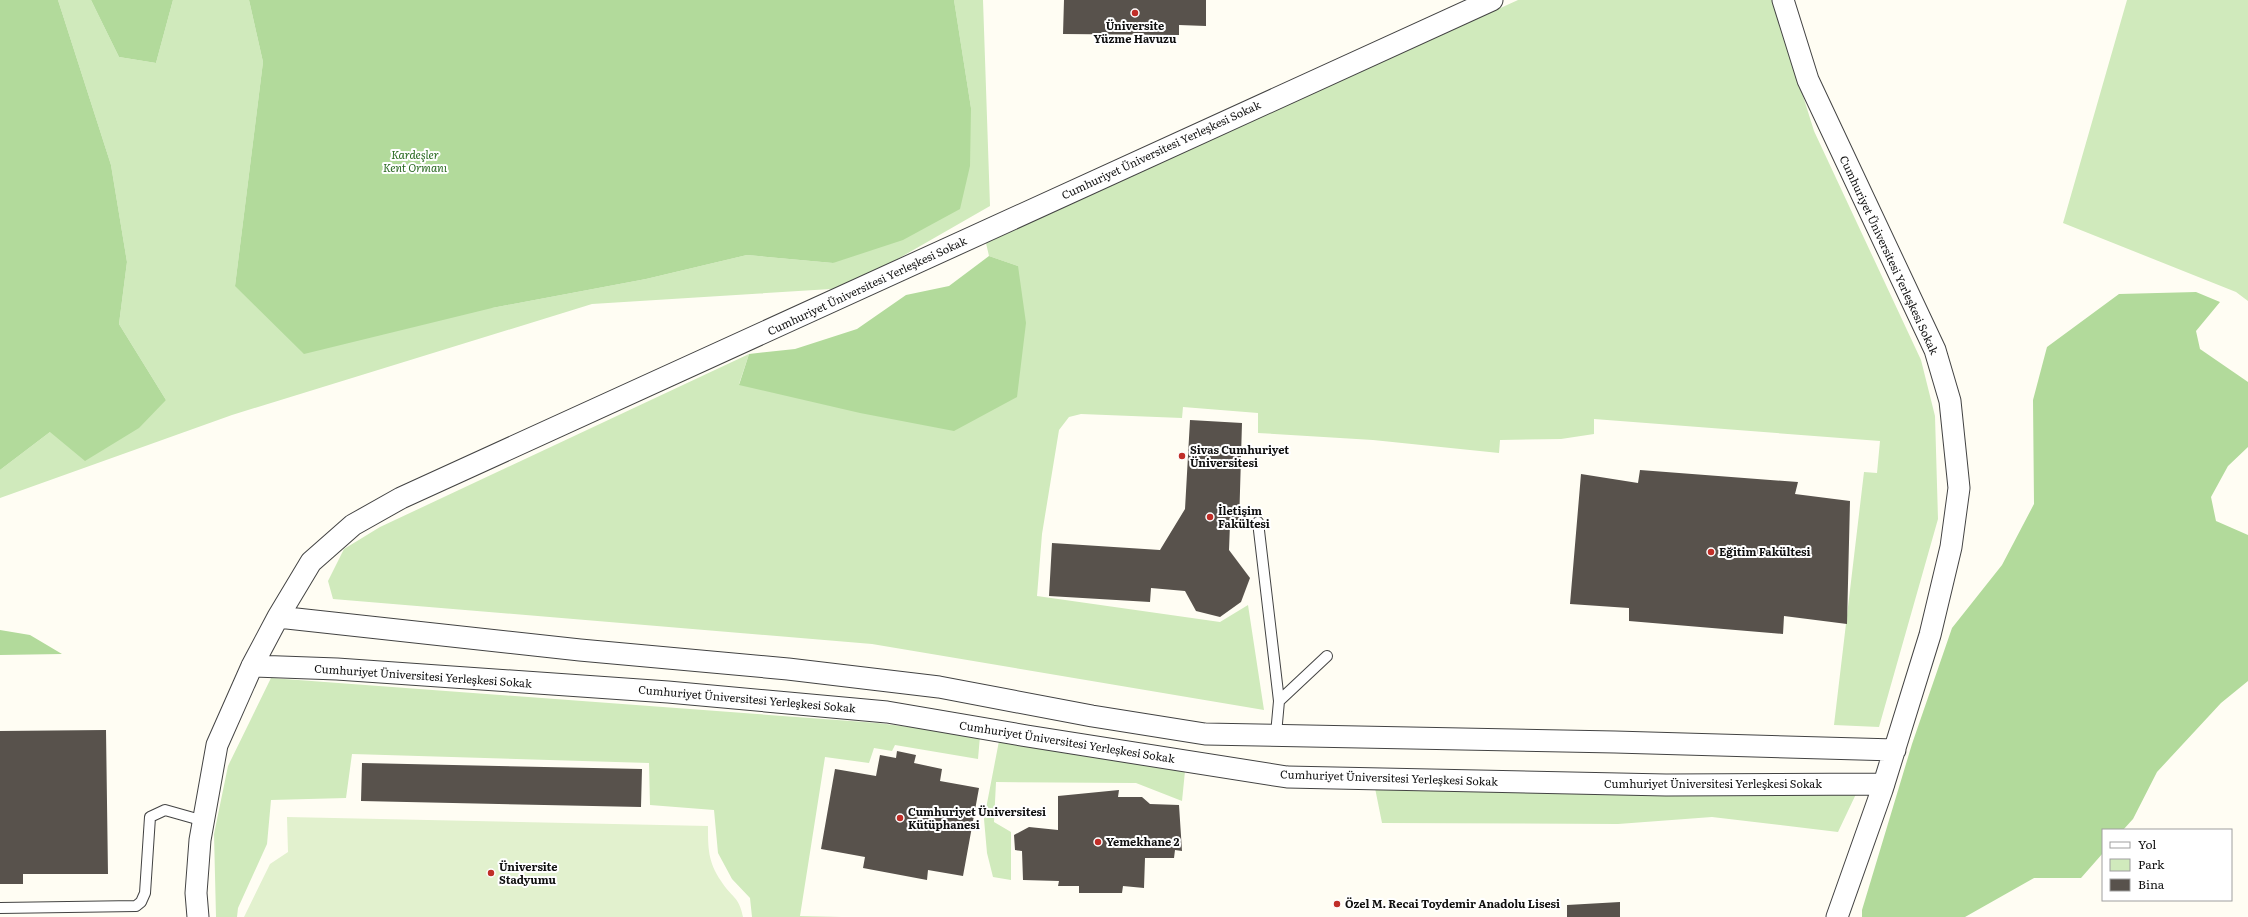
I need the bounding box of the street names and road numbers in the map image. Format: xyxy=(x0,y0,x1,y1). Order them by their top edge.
street label: Cumhuriyet Üniversitesi Yerleşkesi Sokak xyxy=(1058,96,1263,202)
street label: Cumhuriyet Üniversitesi Yerleşkesi Sokak xyxy=(1837,152,1943,357)
street label: Cumhuriyet Üniversitesi Yerleşkesi Sokak xyxy=(764,232,969,338)
street label: Cumhuriyet Üniversitesi Yerleşkesi Sokak xyxy=(314,659,533,691)
street label: Cumhuriyet Üniversitesi Yerleşkesi Sokak xyxy=(638,681,857,715)
street label: Cumhuriyet Üniversitesi Yerleşkesi Sokak xyxy=(958,716,1176,766)
street label: Cumhuriyet Üniversitesi Yerleşkesi Sokak xyxy=(1280,765,1499,789)
street label: Cumhuriyet Üniversitesi Yerleşkesi Sokak xyxy=(1604,775,1822,791)

